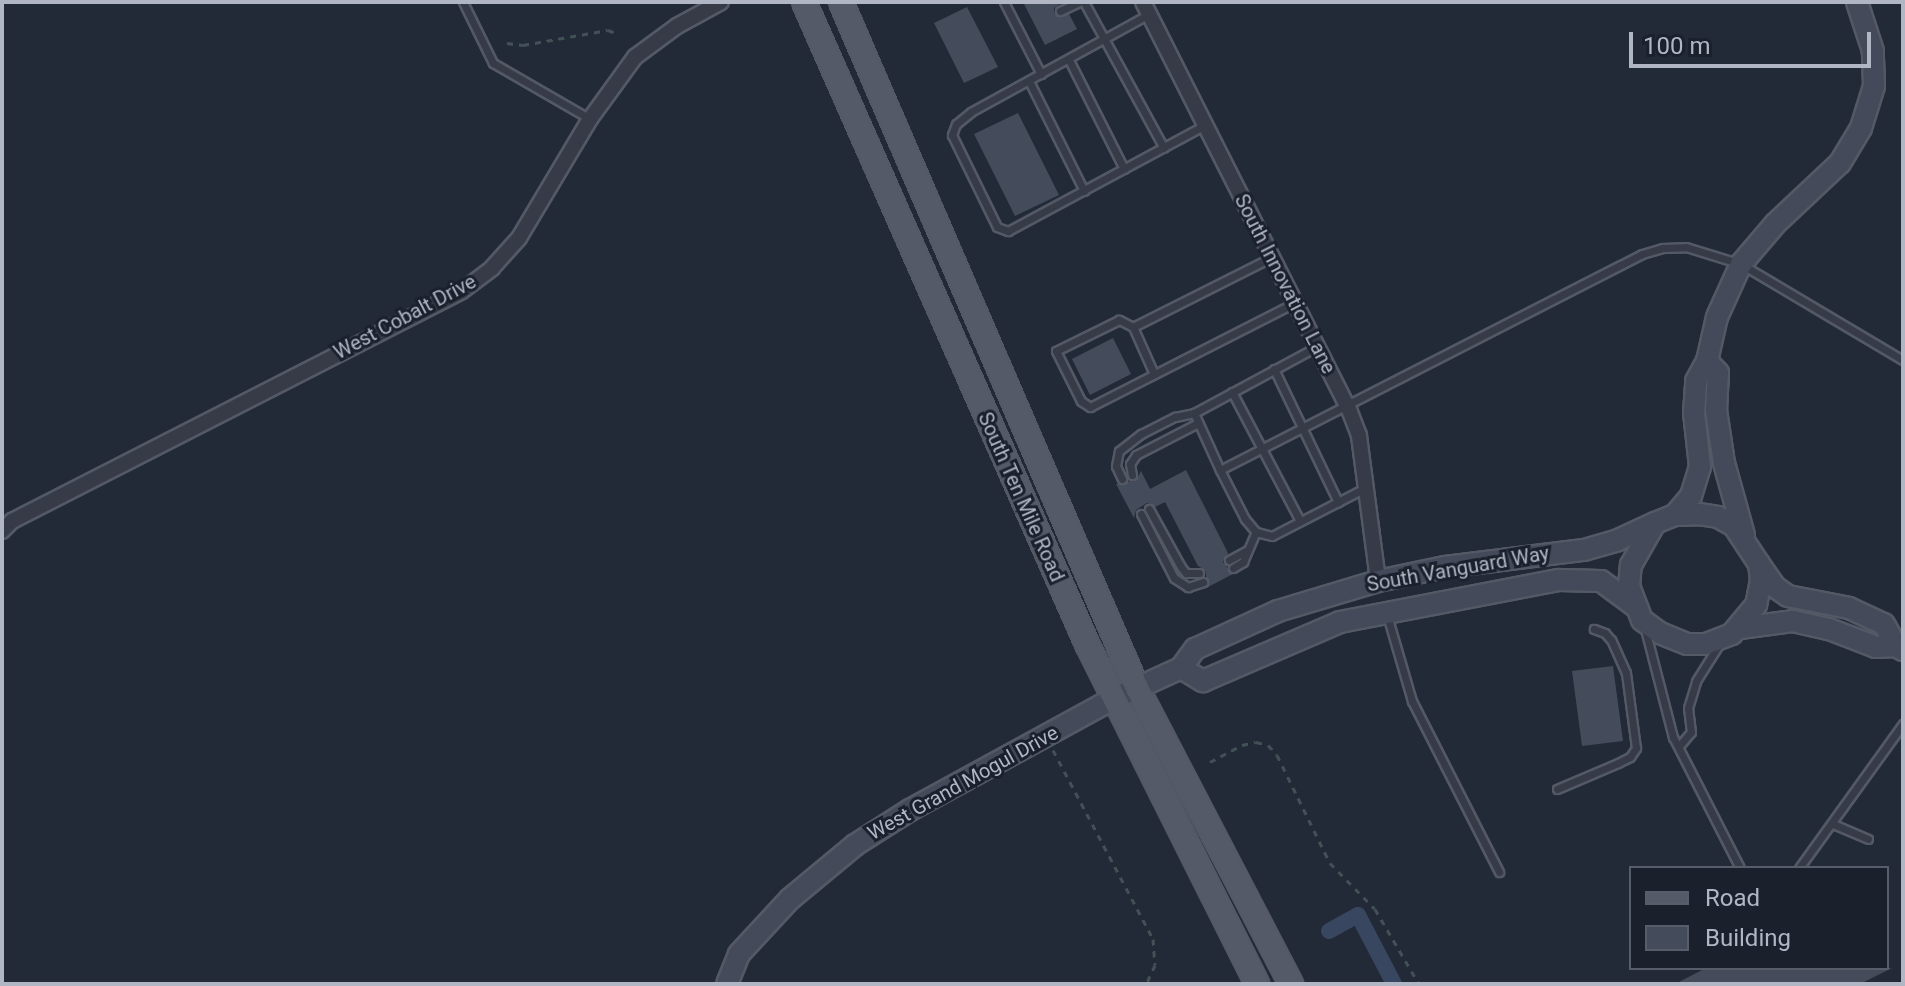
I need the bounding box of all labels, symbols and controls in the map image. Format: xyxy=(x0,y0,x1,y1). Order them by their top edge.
scale bar xyxy=(1633,16,1875,66)
text: 100 m xyxy=(1643,32,1710,60)
street label: South Innovation Lane xyxy=(1229,190,1341,378)
street label: West Cobalt Drive xyxy=(330,269,480,365)
street label: South Ten Mile Road xyxy=(973,409,1069,585)
street label: South Vanguard Way xyxy=(1365,541,1551,597)
street label: West Grand Mogul Drive xyxy=(864,721,1062,845)
legend xyxy=(1629,866,1889,970)
text: Road xyxy=(1705,884,1760,912)
text: Building xyxy=(1705,924,1791,952)

